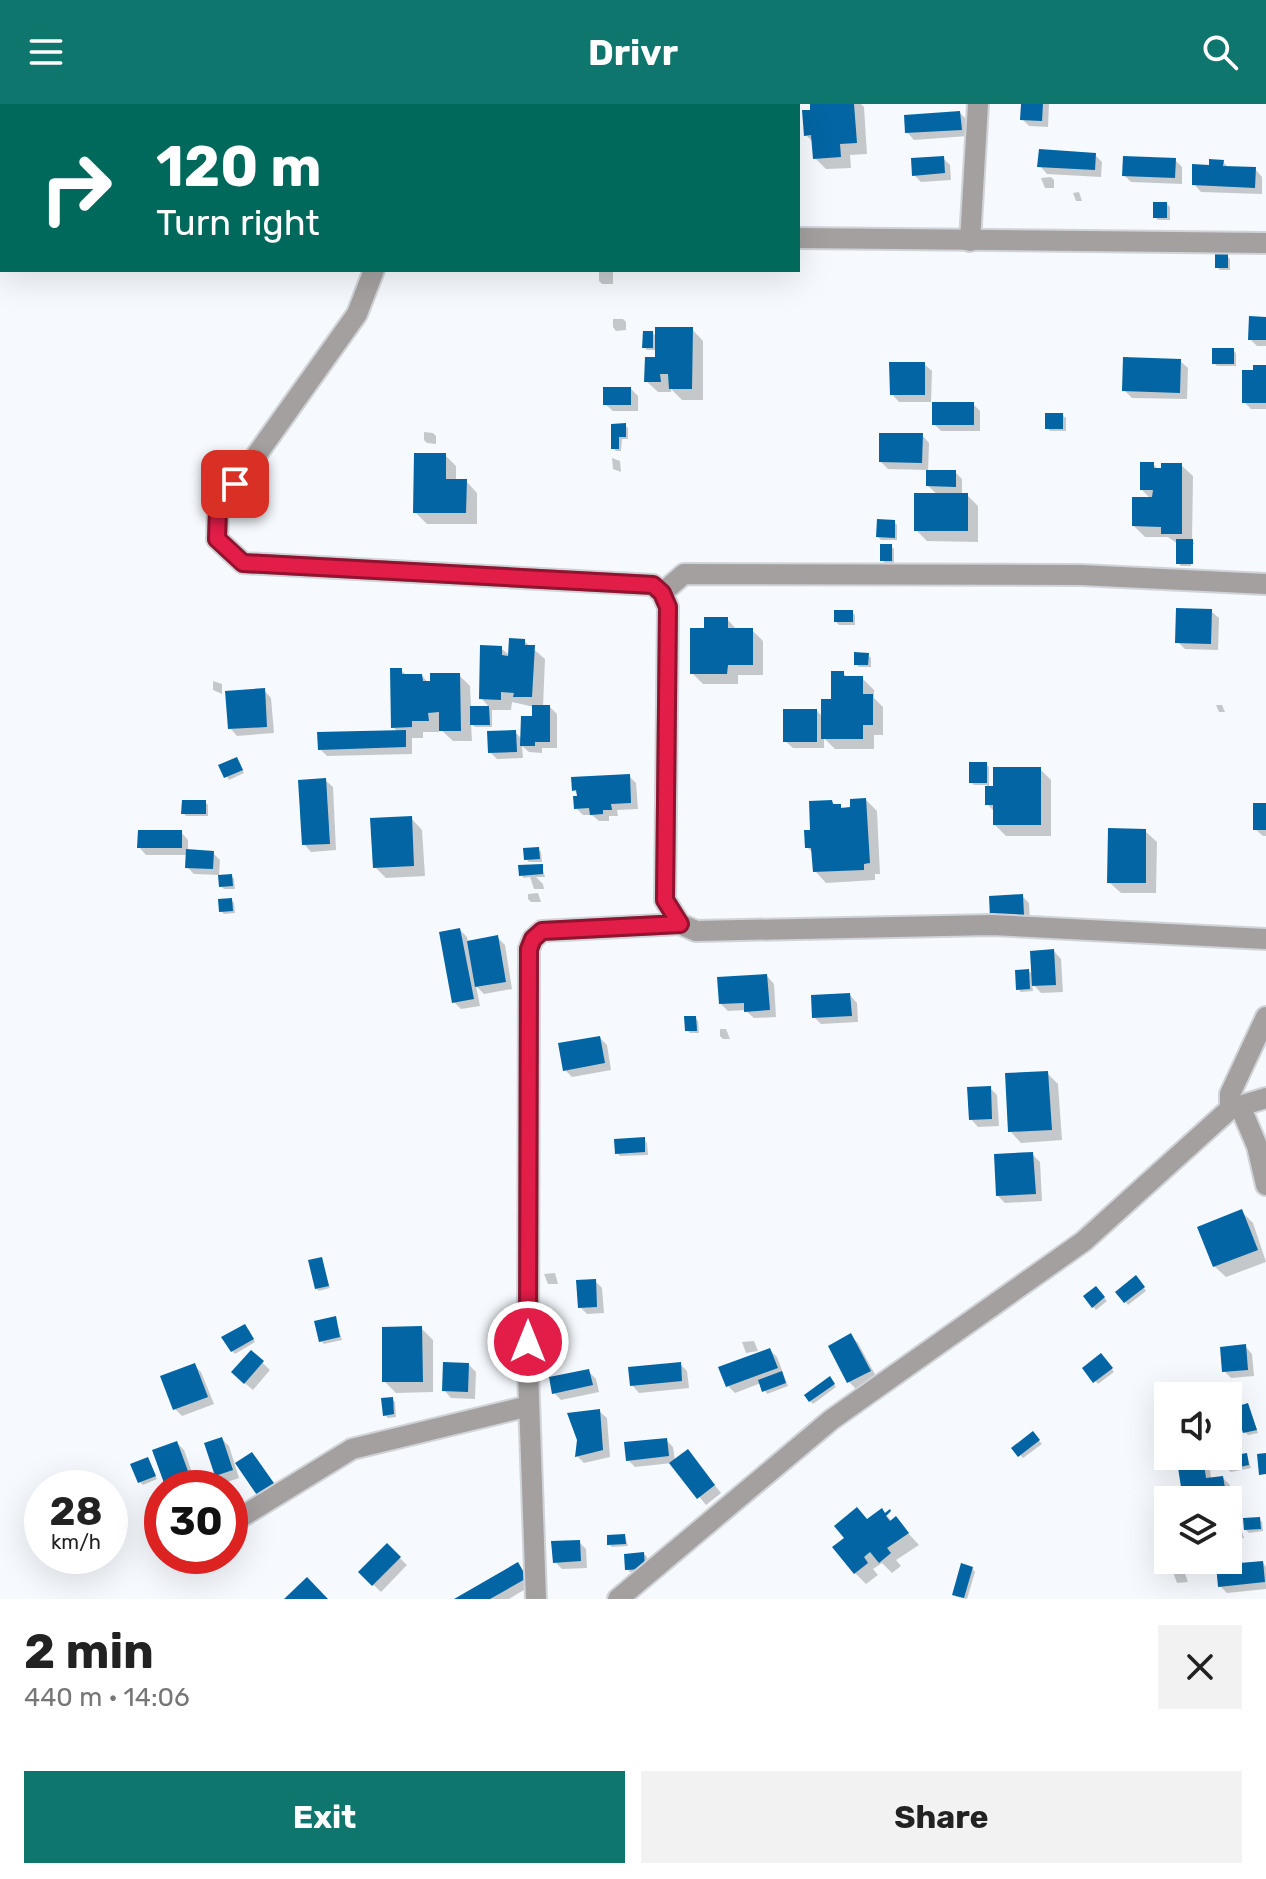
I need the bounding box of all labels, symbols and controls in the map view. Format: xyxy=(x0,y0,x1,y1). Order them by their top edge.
icon: menu xyxy=(24,30,68,74)
icon: search xyxy=(1198,30,1242,74)
text: Drivr xyxy=(588,31,678,74)
text: 120 m xyxy=(156,134,322,200)
icon: right xyxy=(24,136,128,240)
text: Turn right xyxy=(156,201,320,244)
pin xyxy=(201,450,269,518)
icon: arrive xyxy=(213,462,257,506)
position arrow xyxy=(486,1300,570,1384)
map controls xyxy=(1154,1382,1242,1574)
button: sound xyxy=(1154,1382,1242,1470)
speed limit sign: 30 xyxy=(144,1470,248,1574)
button: layers xyxy=(1154,1486,1242,1574)
text: 28 xyxy=(49,1488,103,1535)
text: km/h xyxy=(51,1530,101,1554)
text: 2 min xyxy=(24,1623,154,1680)
button: close xyxy=(1158,1625,1242,1709)
text: 440 m · 14:06 xyxy=(24,1682,190,1713)
button: Exit xyxy=(24,1771,625,1863)
button: Share xyxy=(641,1771,1242,1863)

